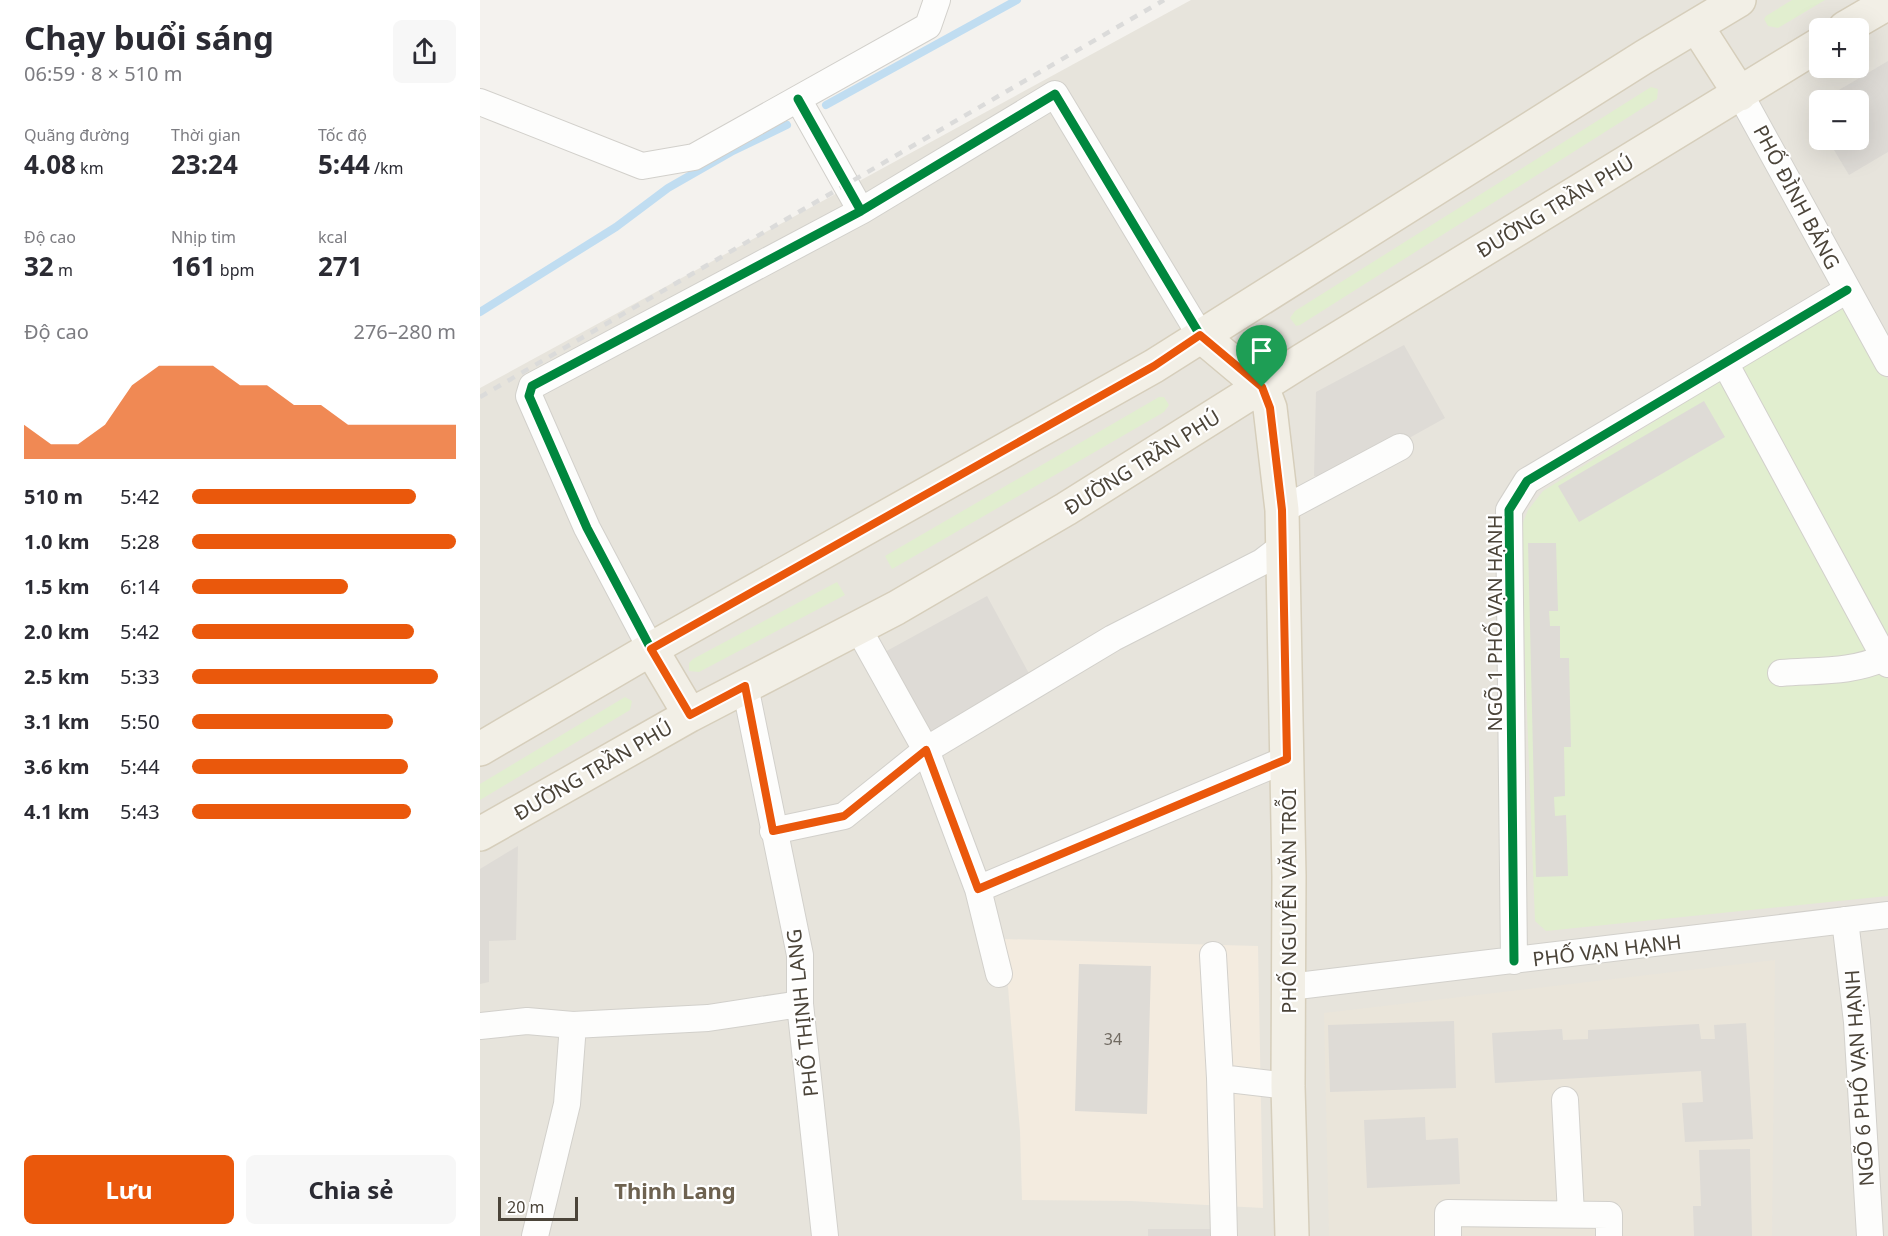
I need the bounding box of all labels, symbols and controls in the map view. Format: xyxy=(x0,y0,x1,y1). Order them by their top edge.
text: Chạy buổi sáng xyxy=(24,15,274,60)
map controls xyxy=(1809,18,1869,150)
button: + xyxy=(1809,18,1869,78)
button: share xyxy=(393,20,456,83)
text: 06:59 · 8 × 510 m xyxy=(24,60,182,87)
button: − xyxy=(1809,90,1869,150)
street label: PHỐ ĐÌNH BẢNG xyxy=(1748,120,1846,274)
text: Quãng đường xyxy=(24,124,130,146)
text: Thời gian xyxy=(171,124,241,146)
text: Tốc độ xyxy=(318,124,367,146)
text: 4.08 xyxy=(24,146,76,182)
text: 23:24 xyxy=(171,146,238,182)
text: 5:44 xyxy=(318,146,370,182)
street label: ĐƯỜNG TRẦN PHÚ xyxy=(1471,148,1639,264)
text: km xyxy=(76,157,104,179)
text: /km xyxy=(370,157,404,179)
text: Độ cao xyxy=(24,226,76,248)
text: Nhịp tim xyxy=(171,226,236,248)
text: kcal xyxy=(318,226,347,248)
text: 32 xyxy=(24,248,54,284)
text: 161 xyxy=(171,248,216,284)
text: 271 xyxy=(318,248,363,284)
text: m xyxy=(54,259,73,281)
text: bpm xyxy=(216,259,254,281)
text: Độ cao xyxy=(24,318,89,345)
text: 276–280 m xyxy=(353,318,456,345)
pin xyxy=(1236,325,1287,387)
icon: arrive xyxy=(1245,334,1278,367)
street label: ĐƯỜNG TRẦN PHÚ xyxy=(1059,403,1225,521)
text: 510 m xyxy=(24,483,83,510)
text: 5:42 xyxy=(120,483,160,510)
street label: NGÕ 1 PHỐ VẠN HẠNH xyxy=(1481,515,1508,731)
text: 1.0 km xyxy=(24,528,90,555)
text: 5:28 xyxy=(120,528,160,555)
text: 1.5 km xyxy=(24,573,90,600)
text: 6:14 xyxy=(120,573,160,600)
text: 2.0 km xyxy=(24,618,90,645)
text: 5:42 xyxy=(120,618,160,645)
text: 2.5 km xyxy=(24,663,90,690)
text: 5:33 xyxy=(120,663,160,690)
text: 3.1 km xyxy=(24,708,90,735)
text: 5:50 xyxy=(120,708,160,735)
street label: ĐƯỜNG TRẦN PHÚ xyxy=(509,714,677,826)
text: 3.6 km xyxy=(24,753,90,780)
text: 5:44 xyxy=(120,753,160,780)
street label: PHỐ NGUYỄN VĂN TRỖI xyxy=(1274,788,1302,1014)
text: 4.1 km xyxy=(24,798,90,825)
text: 5:43 xyxy=(120,798,160,825)
street label: PHỐ VẠN HẠNH xyxy=(1531,927,1683,973)
street label: PHỐ THỊNH LANG xyxy=(780,928,824,1098)
street label: NGÕ 6 PHỐ VẠN HẠNH xyxy=(1838,969,1880,1187)
house number: 34 xyxy=(1104,1028,1122,1050)
button: Lưu xyxy=(24,1155,234,1224)
button: Chia sẻ xyxy=(246,1155,456,1224)
district label: Thịnh Lang xyxy=(614,1175,736,1205)
scale bar xyxy=(498,1194,578,1222)
text: 20 m xyxy=(507,1196,544,1218)

